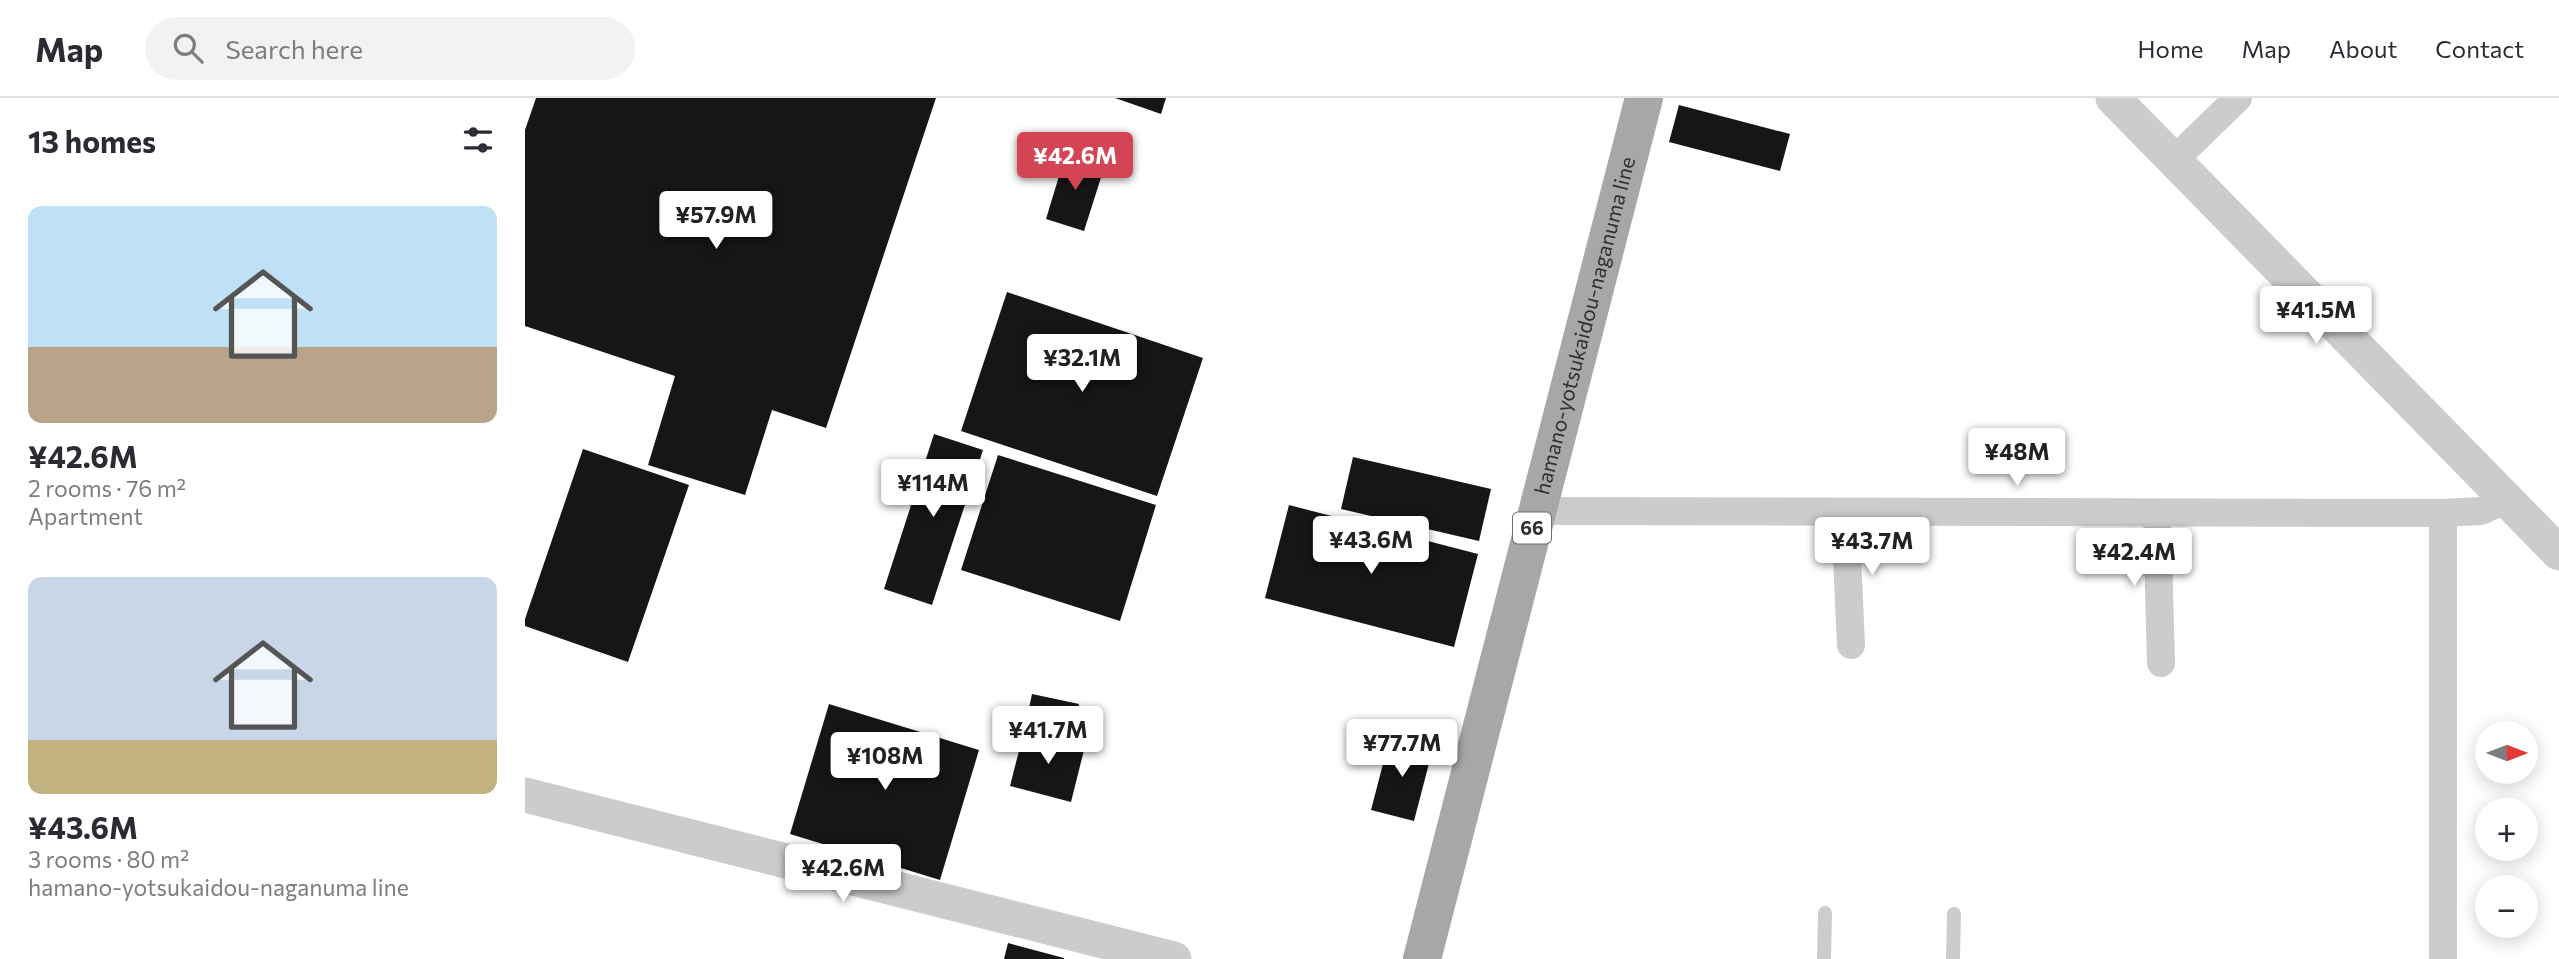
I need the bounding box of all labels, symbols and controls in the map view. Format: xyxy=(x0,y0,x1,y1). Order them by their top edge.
search box xyxy=(145,17,635,80)
text: Map xyxy=(35,28,103,69)
icon: search xyxy=(169,29,207,67)
text: Search here xyxy=(225,33,363,64)
text: Home xyxy=(2138,34,2204,63)
text: Map xyxy=(2242,34,2291,63)
text: About xyxy=(2329,34,2397,63)
text: Contact xyxy=(2435,34,2524,63)
icon: filters xyxy=(459,121,497,159)
text: 13 homes xyxy=(28,122,156,159)
pin: ¥42.6M xyxy=(1018,132,1132,192)
text: ¥42.6M xyxy=(1033,141,1117,169)
street label: hamano-yotsukaidou-naganuma line xyxy=(1528,154,1639,497)
pin: ¥57.9M xyxy=(659,192,773,251)
text: ¥57.9M xyxy=(675,200,757,228)
icon: home xyxy=(200,251,326,377)
pin: ¥41.5M xyxy=(2259,286,2373,346)
text: ¥41.5M xyxy=(2276,295,2356,323)
pin: ¥32.1M xyxy=(1025,334,1139,394)
text: ¥32.1M xyxy=(1043,343,1121,371)
pin: ¥48M xyxy=(1976,428,2058,488)
text: ¥42.6M xyxy=(28,437,138,474)
text: ¥48M xyxy=(1984,437,2050,465)
pin: ¥114M xyxy=(884,460,982,519)
text: ¥114M xyxy=(897,468,969,496)
text: 2 rooms · 76 m² xyxy=(28,474,186,502)
text: Apartment xyxy=(28,502,143,530)
road number: 66 xyxy=(1513,512,1551,544)
pin: ¥43.6M xyxy=(1314,517,1428,576)
pin: ¥43.7M xyxy=(1815,518,1929,577)
text: ¥43.6M xyxy=(1329,525,1413,553)
text: ¥43.7M xyxy=(1831,526,1913,554)
pin: ¥42.4M xyxy=(2077,528,2191,588)
text: ¥42.4M xyxy=(2092,537,2176,565)
icon: home xyxy=(200,622,326,748)
pin: ¥41.7M xyxy=(991,706,1105,766)
text: ¥41.7M xyxy=(1008,715,1088,743)
pin: ¥77.7M xyxy=(1345,720,1459,779)
north arrow xyxy=(2475,721,2537,784)
map controls xyxy=(2475,721,2538,938)
text: ¥77.7M xyxy=(1362,728,1442,756)
pin: ¥108M xyxy=(836,732,934,792)
text: ¥108M xyxy=(847,741,923,769)
button: + xyxy=(2475,798,2538,861)
text: ¥43.6M xyxy=(28,808,138,845)
pin: ¥42.6M xyxy=(786,844,900,904)
text: 3 rooms · 80 m² xyxy=(28,845,189,873)
text: ¥42.6M xyxy=(801,853,885,881)
text: hamano-yotsukaidou-naganuma line xyxy=(28,873,409,901)
button: − xyxy=(2475,875,2538,938)

